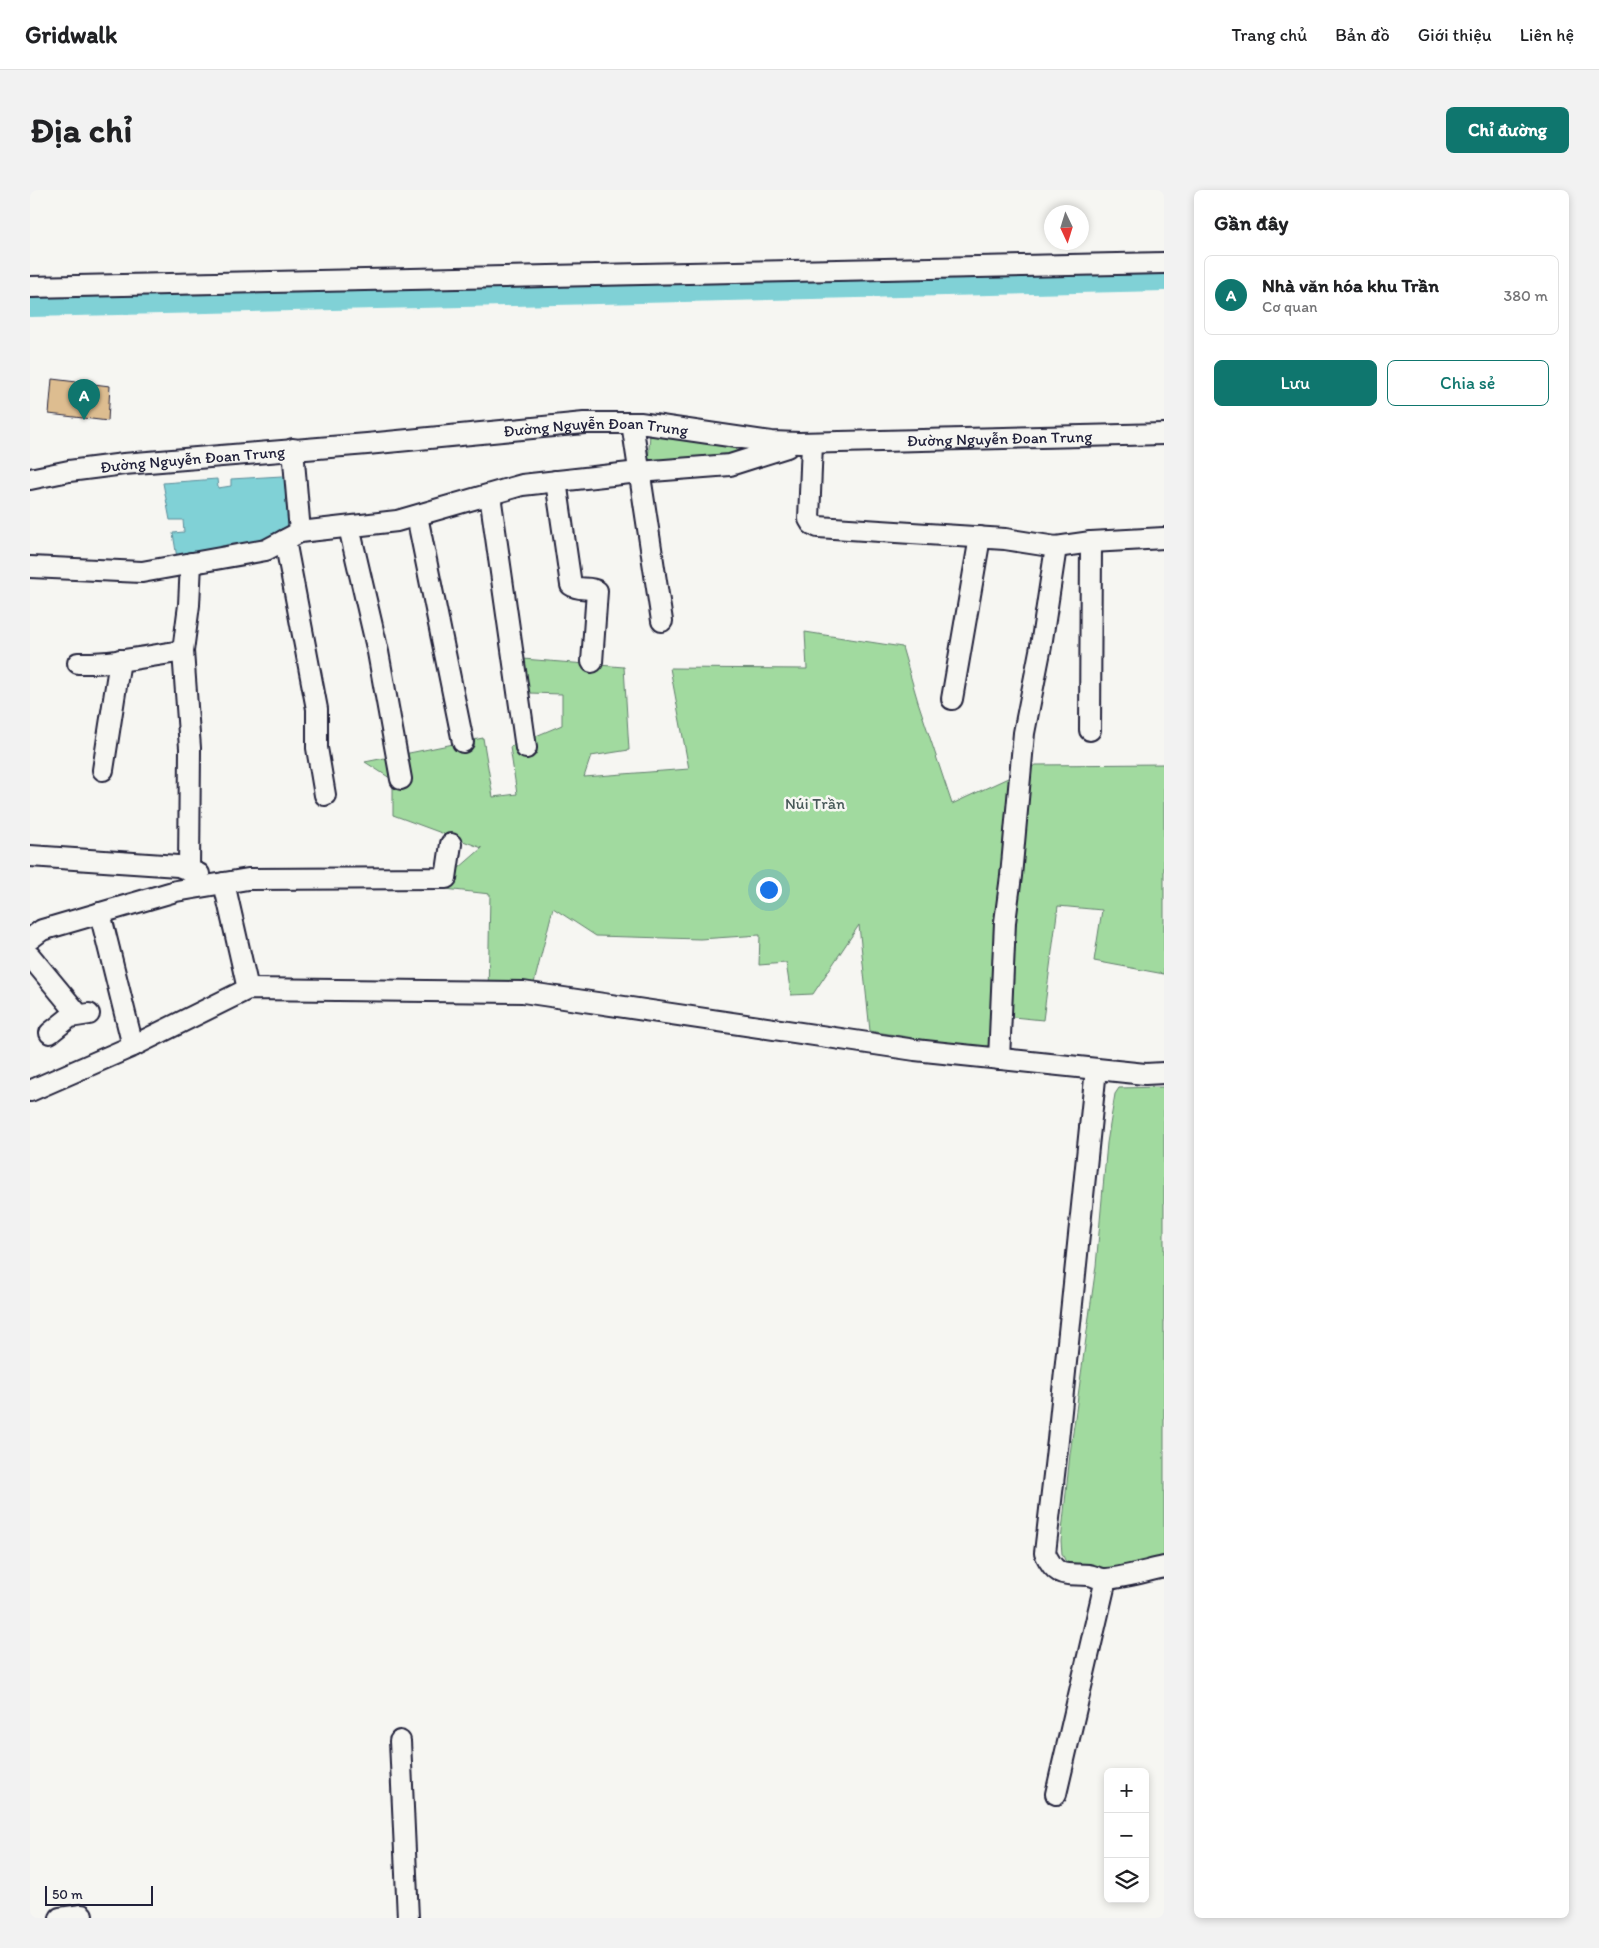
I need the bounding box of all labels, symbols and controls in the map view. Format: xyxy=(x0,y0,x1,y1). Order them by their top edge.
text: Gridwalk xyxy=(25,20,117,49)
text: Trang chủ xyxy=(1231,24,1307,46)
text: Bản đồ xyxy=(1335,24,1390,46)
text: Giới thiệu xyxy=(1418,24,1492,46)
text: Liên hệ xyxy=(1520,24,1574,46)
button: Chỉ đường xyxy=(1446,107,1569,153)
text: Địa chỉ xyxy=(30,109,132,151)
north arrow xyxy=(1044,205,1089,250)
text: Gần đây xyxy=(1214,210,1288,235)
text: Nhà văn hóa khu Trần xyxy=(1262,274,1439,297)
text: A xyxy=(1226,286,1236,305)
text: 380 m xyxy=(1504,286,1548,305)
text: Cơ quan xyxy=(1262,297,1318,316)
button: Lưu xyxy=(1214,360,1377,406)
button: Chia sẻ xyxy=(1387,360,1549,406)
pin: A xyxy=(68,379,100,420)
street label: Đường Nguyễn Đoan Trung xyxy=(503,414,690,440)
street label: Đường Nguyễn Đoan Trung xyxy=(907,426,1093,450)
street label: Đường Nguyễn Đoan Trung xyxy=(99,441,287,476)
park label: Núi Trần xyxy=(785,794,845,813)
your location xyxy=(756,877,782,903)
map controls xyxy=(1104,1768,1149,1903)
button: + xyxy=(1104,1768,1149,1813)
button: − xyxy=(1104,1813,1149,1858)
button: layers xyxy=(1104,1858,1149,1903)
scale bar xyxy=(45,1883,152,1906)
text: 50 m xyxy=(52,1886,83,1903)

